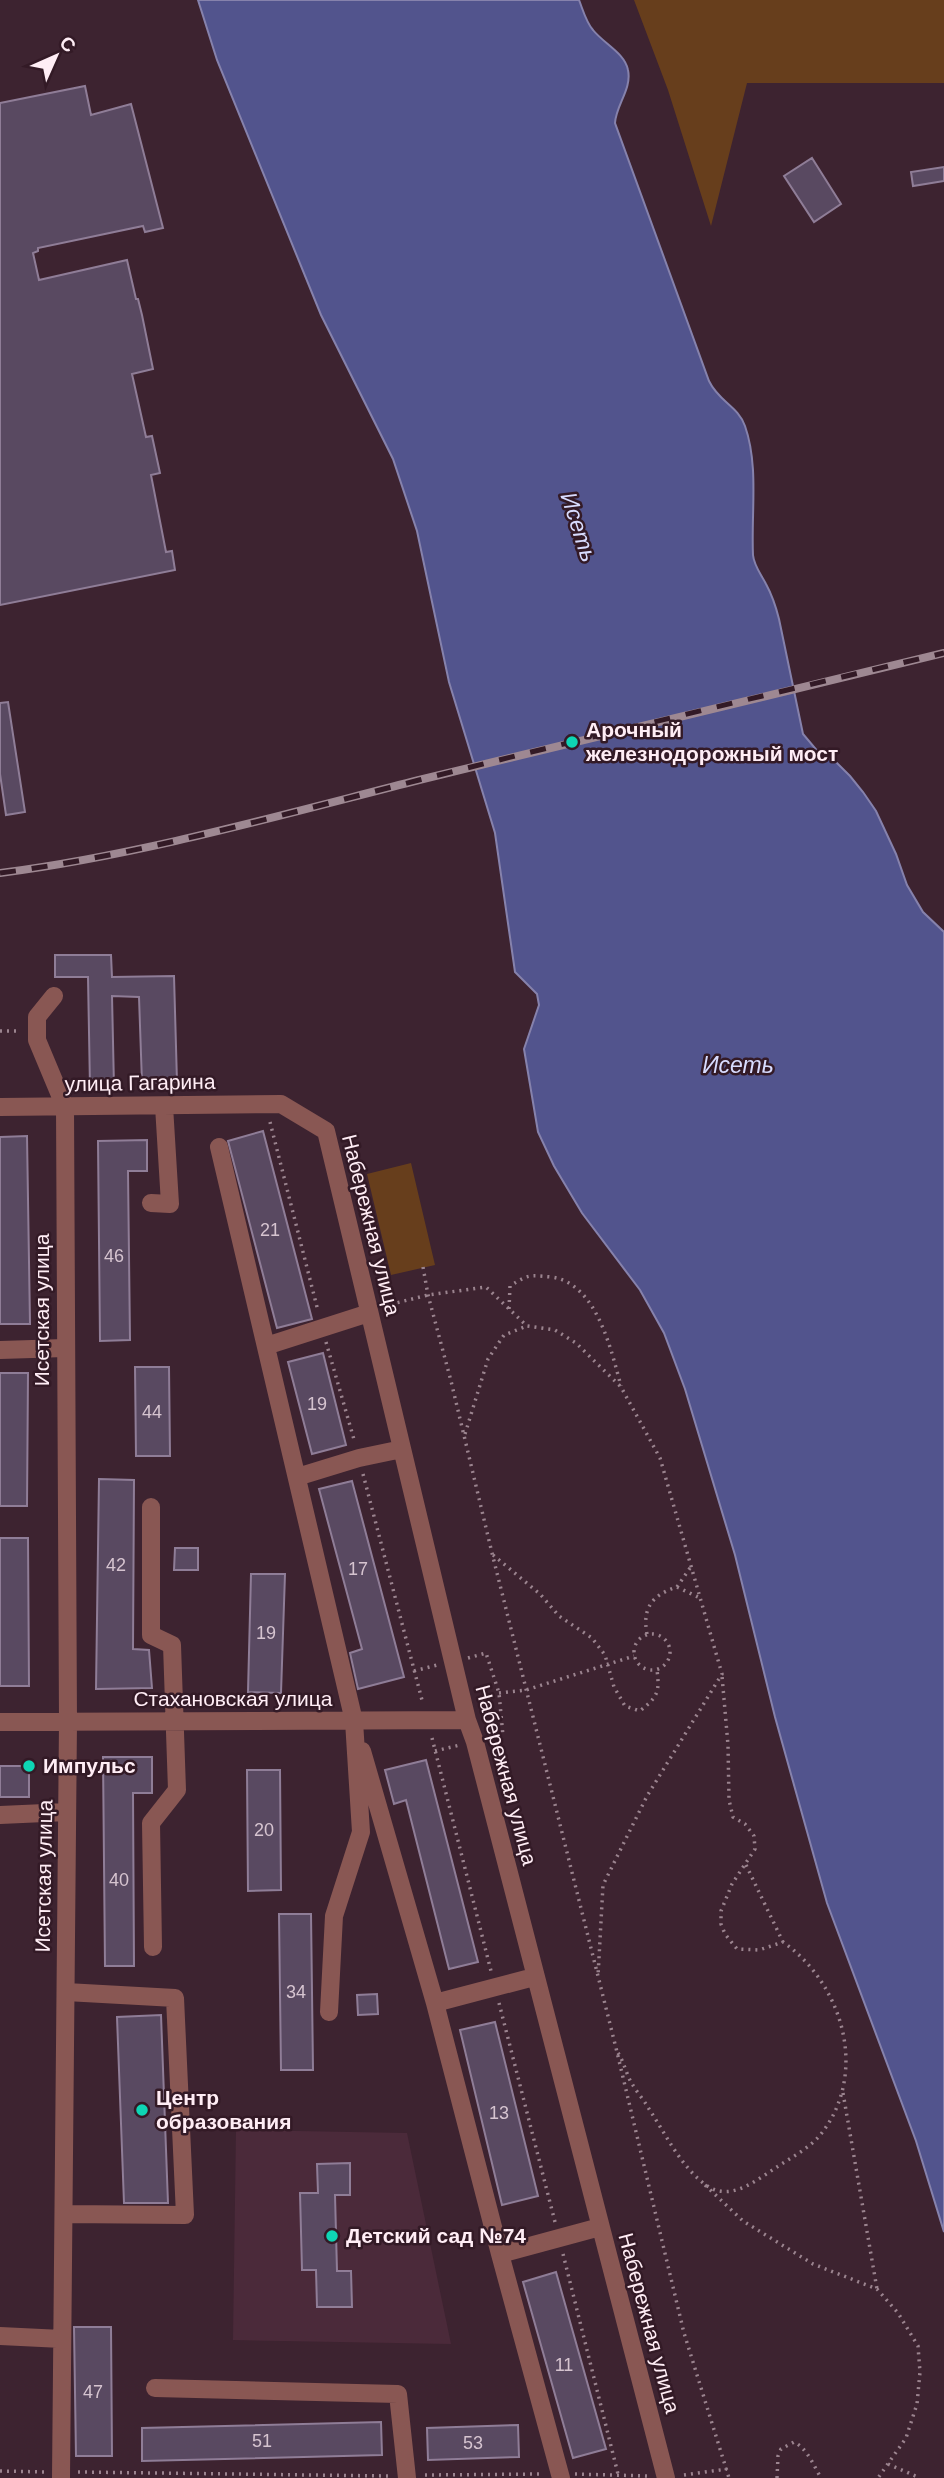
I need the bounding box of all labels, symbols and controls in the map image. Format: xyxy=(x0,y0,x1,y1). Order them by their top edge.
north arrow xyxy=(21,21,91,91)
text: С xyxy=(55,32,80,57)
water label: Исеть xyxy=(556,489,602,565)
place label: Арочный железнодорожный мост xyxy=(585,718,838,765)
marker: Арочный железнодорожный мост xyxy=(564,734,580,750)
water label: Исеть xyxy=(702,1052,774,1078)
street label: улица Гагарина xyxy=(64,1070,216,1095)
street label: Набережная улица xyxy=(338,1132,405,1318)
house number: 21 xyxy=(260,1220,280,1240)
street label: Исетская улица xyxy=(30,1233,53,1386)
house number: 46 xyxy=(104,1246,124,1266)
house number: 19 xyxy=(307,1394,327,1414)
house number: 44 xyxy=(142,1402,162,1422)
house number: 42 xyxy=(106,1555,126,1575)
house number: 17 xyxy=(348,1559,368,1579)
house number: 19 xyxy=(256,1623,276,1643)
street label: Набережная улица xyxy=(471,1682,542,1868)
street label: Стахановская улица xyxy=(133,1687,333,1710)
place label: Импульс xyxy=(43,1754,136,1777)
marker: Импульс xyxy=(21,1758,37,1774)
street label: Исетская улица xyxy=(31,1799,56,1953)
house number: 20 xyxy=(254,1820,274,1840)
house number: 40 xyxy=(109,1870,129,1890)
house number: 34 xyxy=(286,1982,306,2002)
place label: Центр образования xyxy=(156,2086,291,2133)
marker: Центр образования xyxy=(134,2102,150,2118)
house number: 13 xyxy=(489,2103,509,2123)
place label: Детский сад №74 xyxy=(346,2224,526,2247)
marker: Детский сад №74 xyxy=(324,2228,340,2244)
street label: Набережная улица xyxy=(614,2230,685,2416)
house number: 11 xyxy=(555,2355,573,2375)
house number: 47 xyxy=(83,2382,103,2402)
house number: 51 xyxy=(252,2431,272,2451)
house number: 53 xyxy=(463,2433,483,2453)

